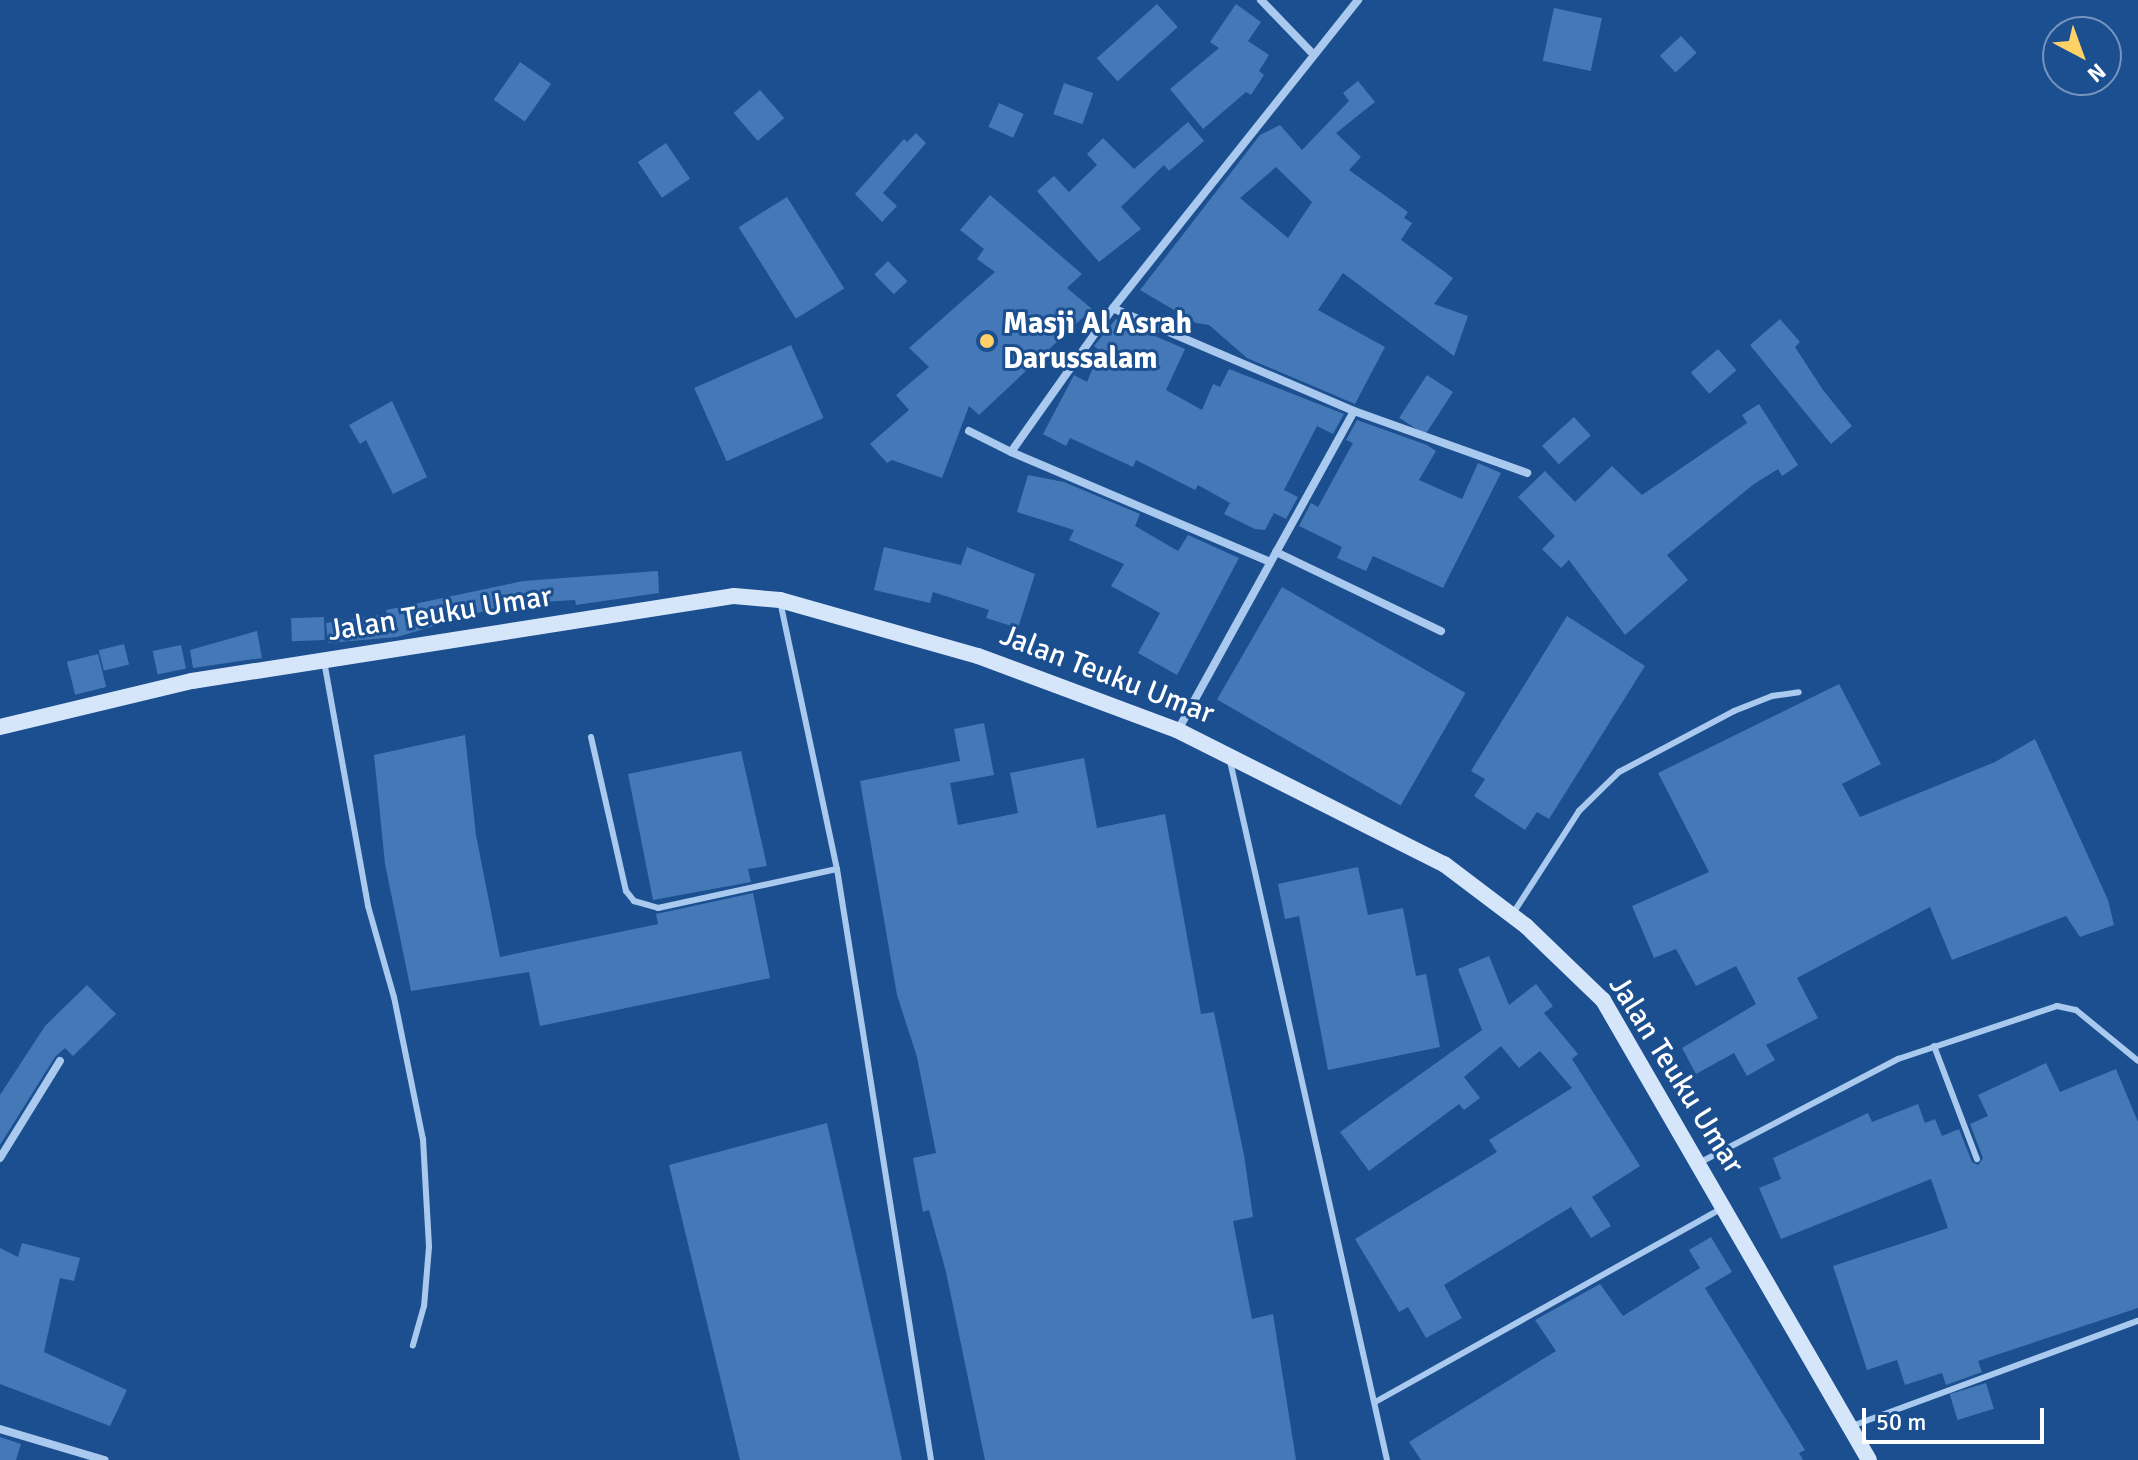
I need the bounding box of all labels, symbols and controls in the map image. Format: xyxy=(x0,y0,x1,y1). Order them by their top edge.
north arrow xyxy=(2042,16,2122,96)
text: N xyxy=(2082,58,2111,88)
place label: Masji Al Asrah Darussalam xyxy=(1003,306,1192,376)
marker: Masji Al Asrah Darussalam xyxy=(978,332,996,350)
street label: Jalan Teuku Umar xyxy=(325,579,555,649)
street label: Jalan Teuku Umar xyxy=(995,618,1219,732)
street label: Jalan Teuku Umar xyxy=(1601,969,1751,1181)
scale bar xyxy=(1866,1392,2048,1442)
text: 50 m xyxy=(1876,1407,1926,1437)

